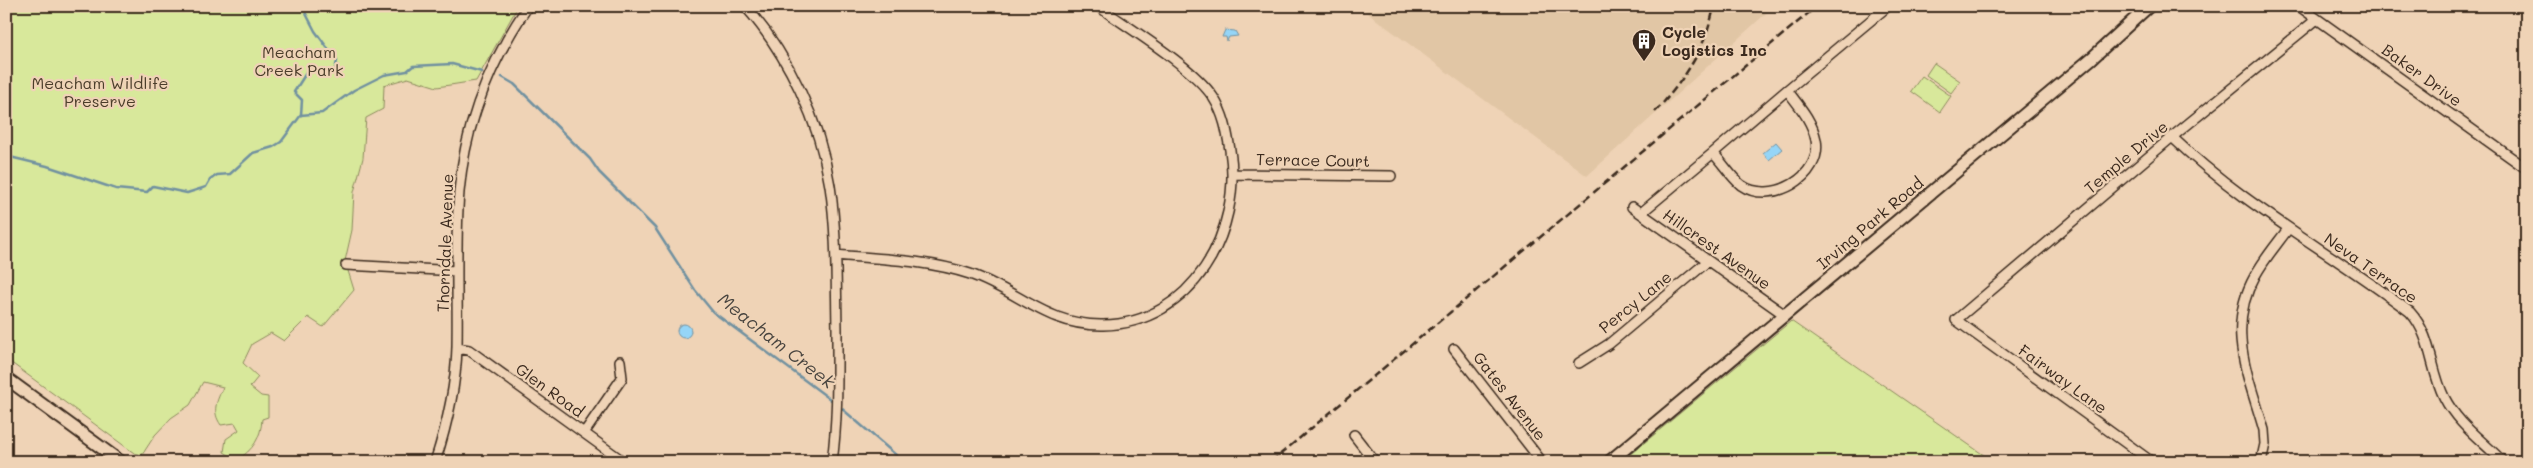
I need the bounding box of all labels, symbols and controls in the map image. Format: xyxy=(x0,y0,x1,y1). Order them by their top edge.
place label: Cycle Logistics Inc xyxy=(1662,21,1767,60)
building icon: Cycle Logistics Inc xyxy=(1631,28,1657,62)
street label: Baker Drive xyxy=(2378,39,2466,111)
park label: Meacham Creek Park xyxy=(254,41,344,80)
park label: Meacham Wildlife Preserve xyxy=(31,72,169,111)
street label: Temple Drive xyxy=(2080,116,2172,198)
street label: Terrace Court xyxy=(1256,148,1370,171)
street label: Irving Park Road xyxy=(1812,172,1927,273)
street label: Thorndale Avenue xyxy=(432,173,457,313)
street label: Hillcrest Avenue xyxy=(1659,204,1775,294)
street label: Neva Terrace xyxy=(2320,228,2422,308)
street label: Percy Lane xyxy=(1594,266,1675,337)
water label: Meacham Creek xyxy=(713,287,840,394)
street label: Fairway Lane xyxy=(2015,339,2112,418)
street label: Gates Avenue xyxy=(1469,347,1552,444)
street label: Glen Road xyxy=(512,358,589,421)

